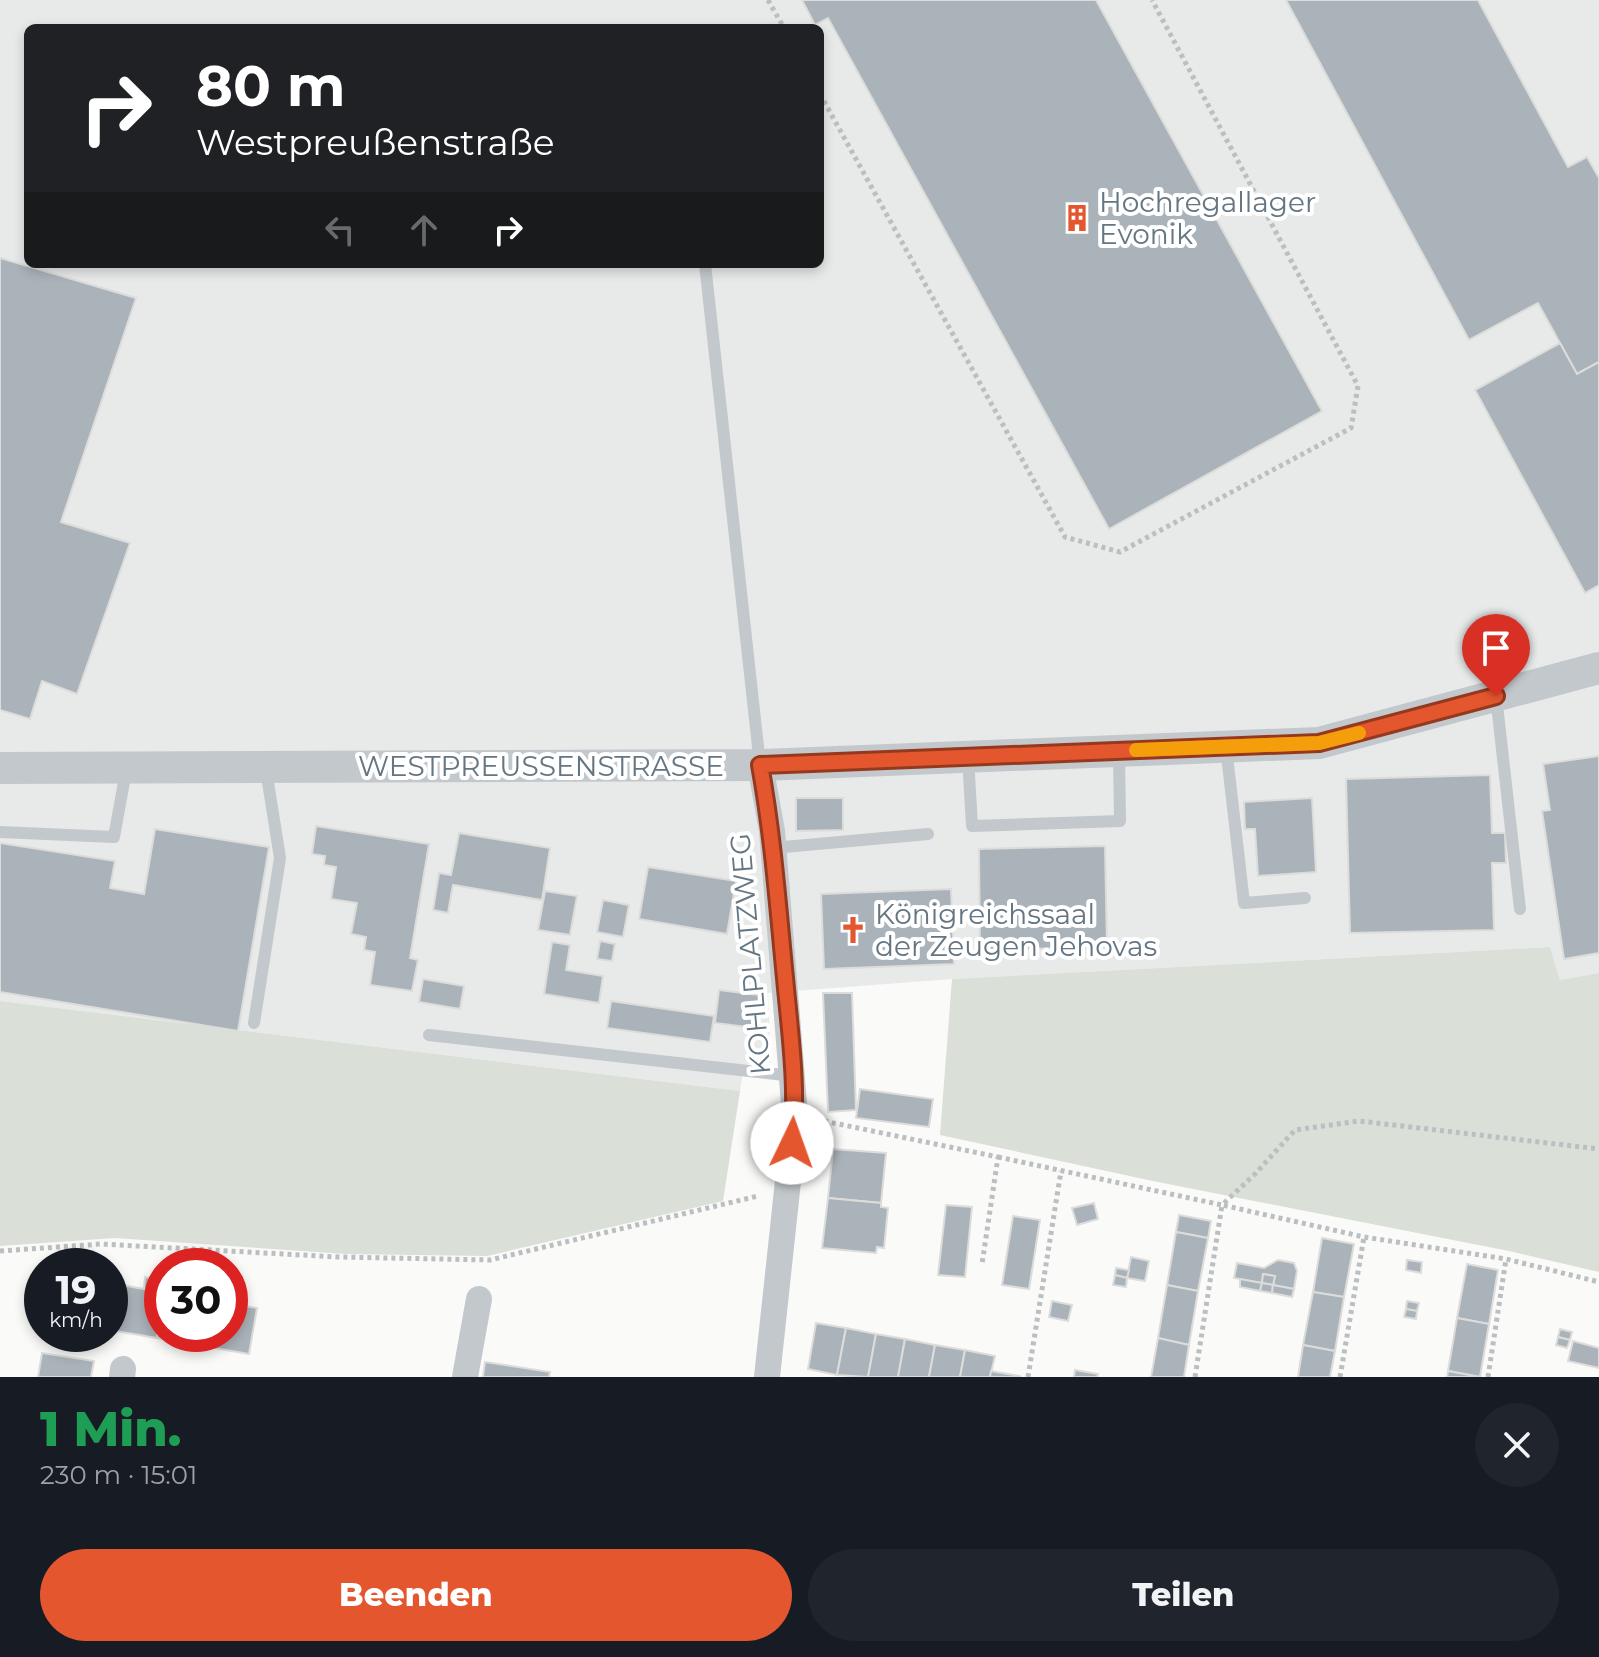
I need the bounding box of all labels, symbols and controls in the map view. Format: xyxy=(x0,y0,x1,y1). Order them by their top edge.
text: 80 m xyxy=(196,52,346,120)
icon: right xyxy=(64,56,168,160)
text: Westpreußenstraße xyxy=(196,120,555,164)
place label: Hochregallager Evonik xyxy=(1099,185,1316,251)
building icon: Hochregallager Evonik xyxy=(1062,203,1092,233)
icon: left xyxy=(318,208,362,252)
icon: ahead xyxy=(402,208,446,252)
icon: right xyxy=(486,208,530,252)
pin xyxy=(1462,614,1530,696)
icon: arrive xyxy=(1474,626,1518,670)
street label: WESTPREUSSENSTRASSE xyxy=(358,749,724,783)
street label: KOHLPLATZWEG xyxy=(723,832,777,1076)
place label: Königreichssaal der Zeugen Jehovas xyxy=(875,897,1157,963)
church icon: Königreichssaal der Zeugen Jehovas xyxy=(838,915,868,945)
position arrow xyxy=(750,1101,834,1185)
speed limit sign: 30 xyxy=(144,1248,248,1352)
text: 19 xyxy=(55,1265,97,1314)
text: km/h xyxy=(49,1308,103,1332)
text: 1 Min. xyxy=(40,1400,181,1458)
button: close xyxy=(1475,1403,1559,1487)
text: 230 m · 15:01 xyxy=(40,1459,197,1491)
button: Beenden xyxy=(40,1549,792,1641)
button: Teilen xyxy=(808,1549,1559,1641)

